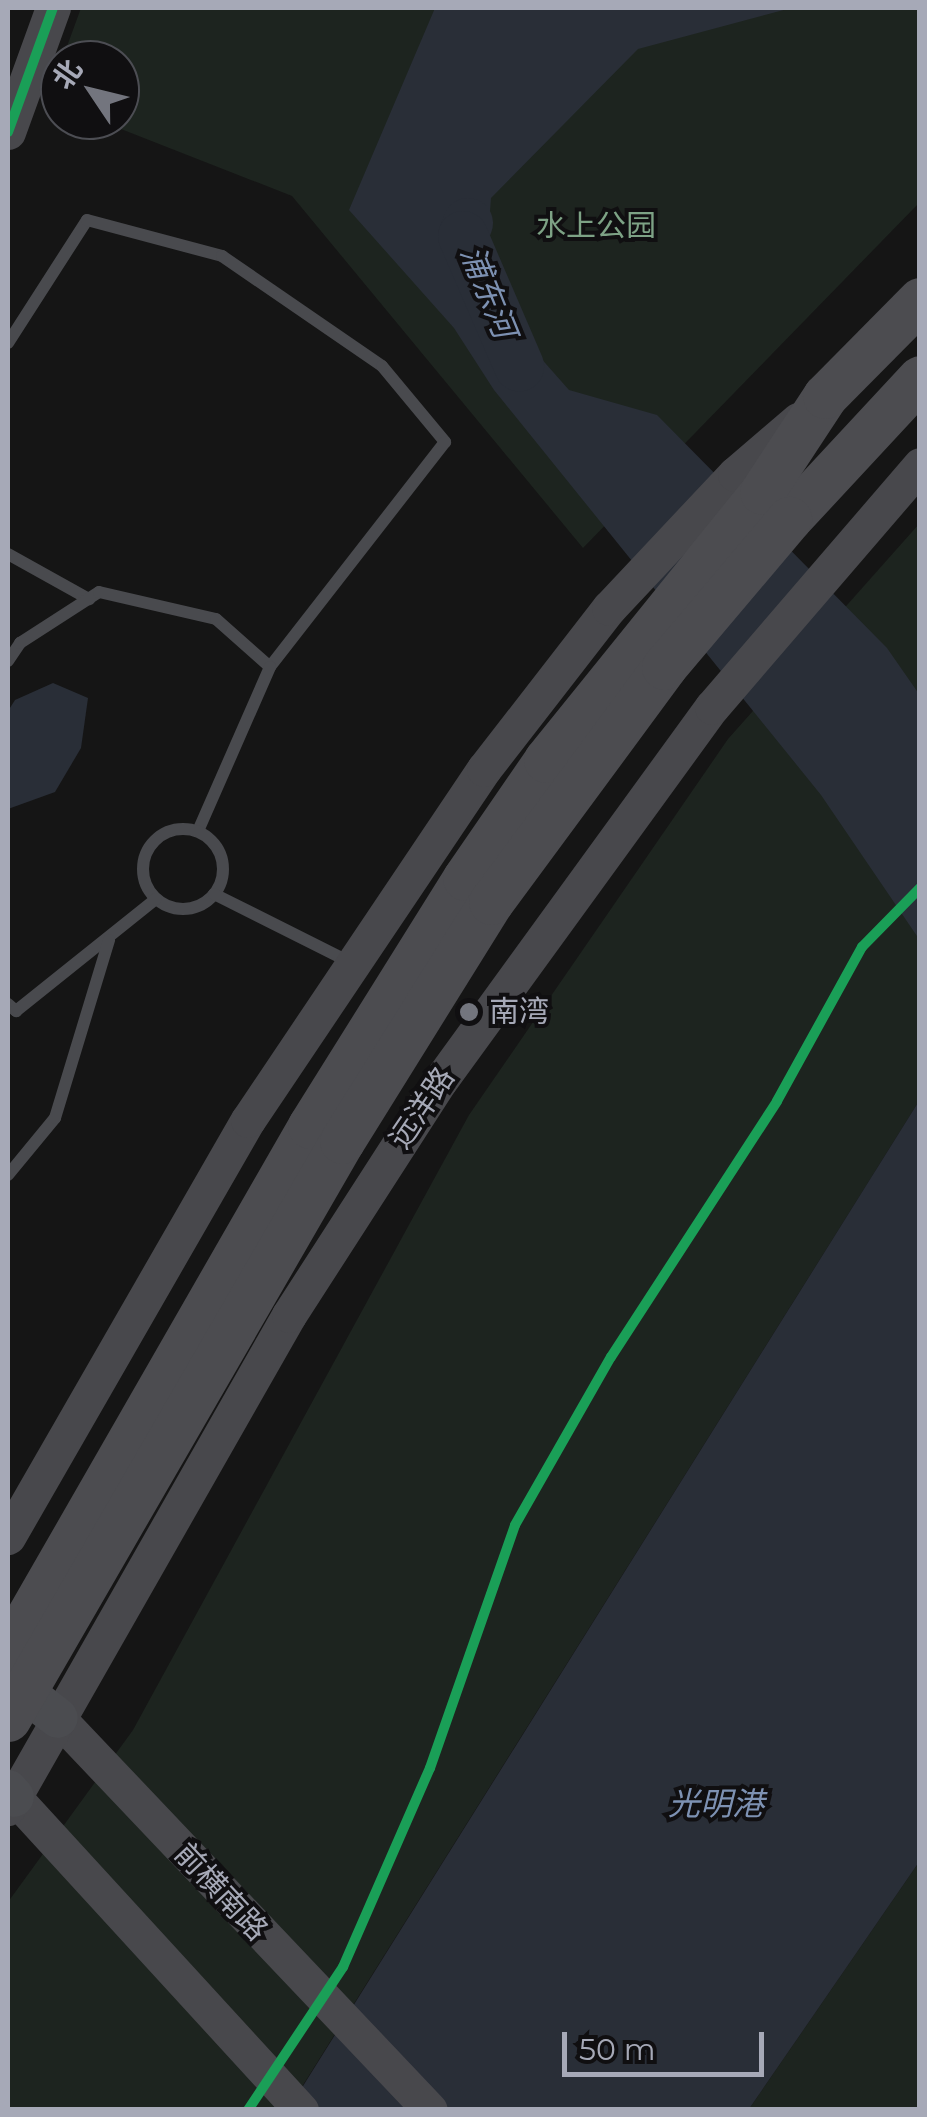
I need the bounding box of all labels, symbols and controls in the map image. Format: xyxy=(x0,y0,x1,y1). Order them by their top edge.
north arrow xyxy=(40,40,140,140)
text: 北 xyxy=(45,53,89,95)
park label: 水上公园 xyxy=(536,208,656,244)
water label: 浦东河 xyxy=(452,240,524,344)
place label: 南湾 xyxy=(489,994,549,1030)
marker: 南湾 xyxy=(458,1001,480,1023)
street label: 远洋路 xyxy=(382,1061,462,1155)
water label: 光明港 xyxy=(668,1785,764,1823)
street label: 前横南路 xyxy=(167,1836,275,1948)
scale bar xyxy=(567,2012,770,2074)
text: 50 m xyxy=(579,2031,656,2068)

